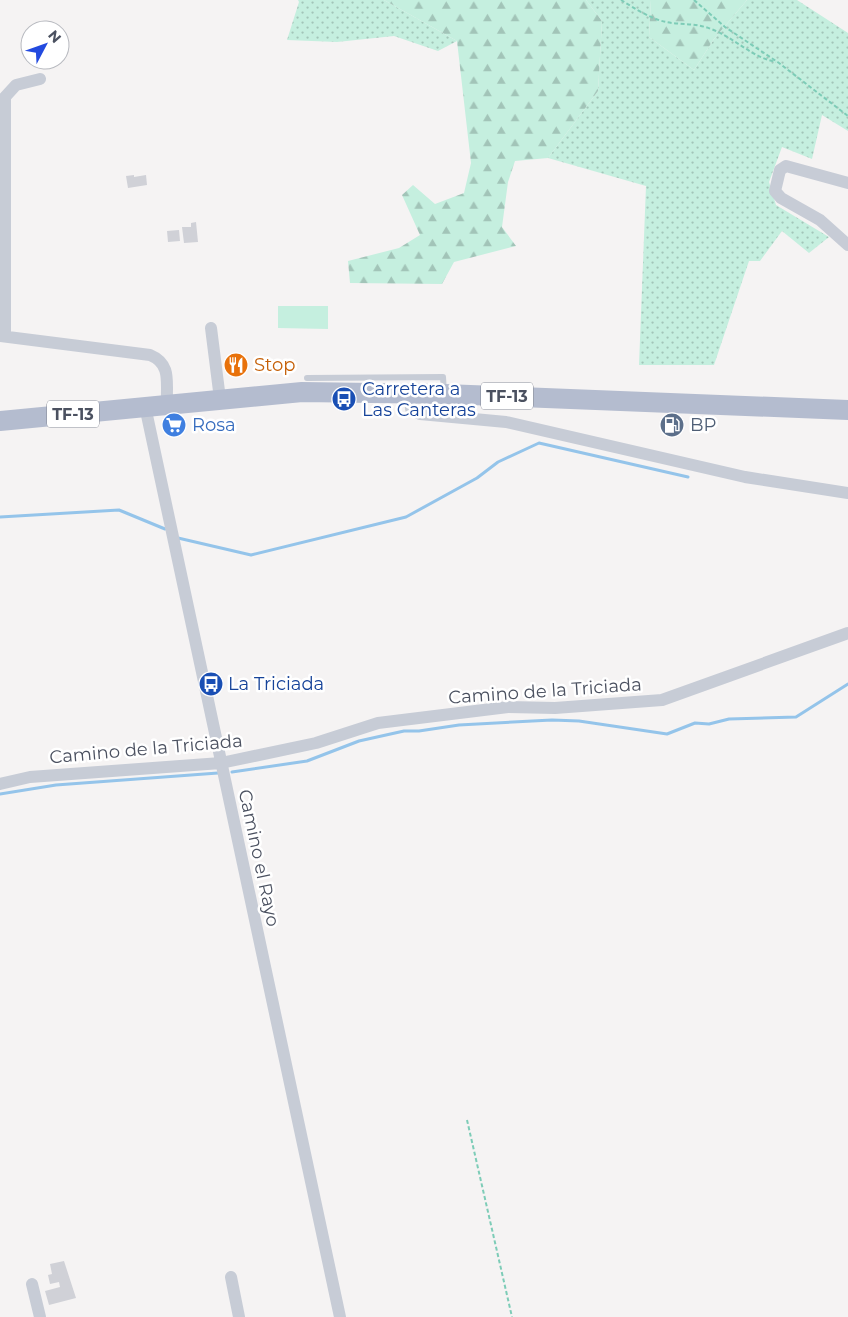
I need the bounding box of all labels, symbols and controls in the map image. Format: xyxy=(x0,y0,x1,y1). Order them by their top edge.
north arrow xyxy=(20,20,70,70)
text: N xyxy=(44,26,65,47)
restaurant icon: Stop xyxy=(223,352,249,378)
place label: Stop xyxy=(254,354,296,376)
place label: Carretera a Las Canteras xyxy=(362,378,476,421)
road number: TF-13 xyxy=(481,382,533,410)
bus stop icon: Carretera a Las Canteras xyxy=(331,386,357,412)
road number: TF-13 xyxy=(47,400,99,428)
supermarket icon: Rosa xyxy=(161,412,187,438)
fuel station icon: BP xyxy=(659,412,685,438)
place label: Rosa xyxy=(192,414,236,436)
place label: BP xyxy=(690,414,717,436)
bus stop icon: La Triciada xyxy=(198,671,224,697)
place label: La Triciada xyxy=(228,673,324,695)
street label: Camino de la Triciada xyxy=(448,673,642,709)
street label: Camino de la Triciada xyxy=(49,730,243,768)
street label: Camino el Rayo xyxy=(234,787,284,929)

